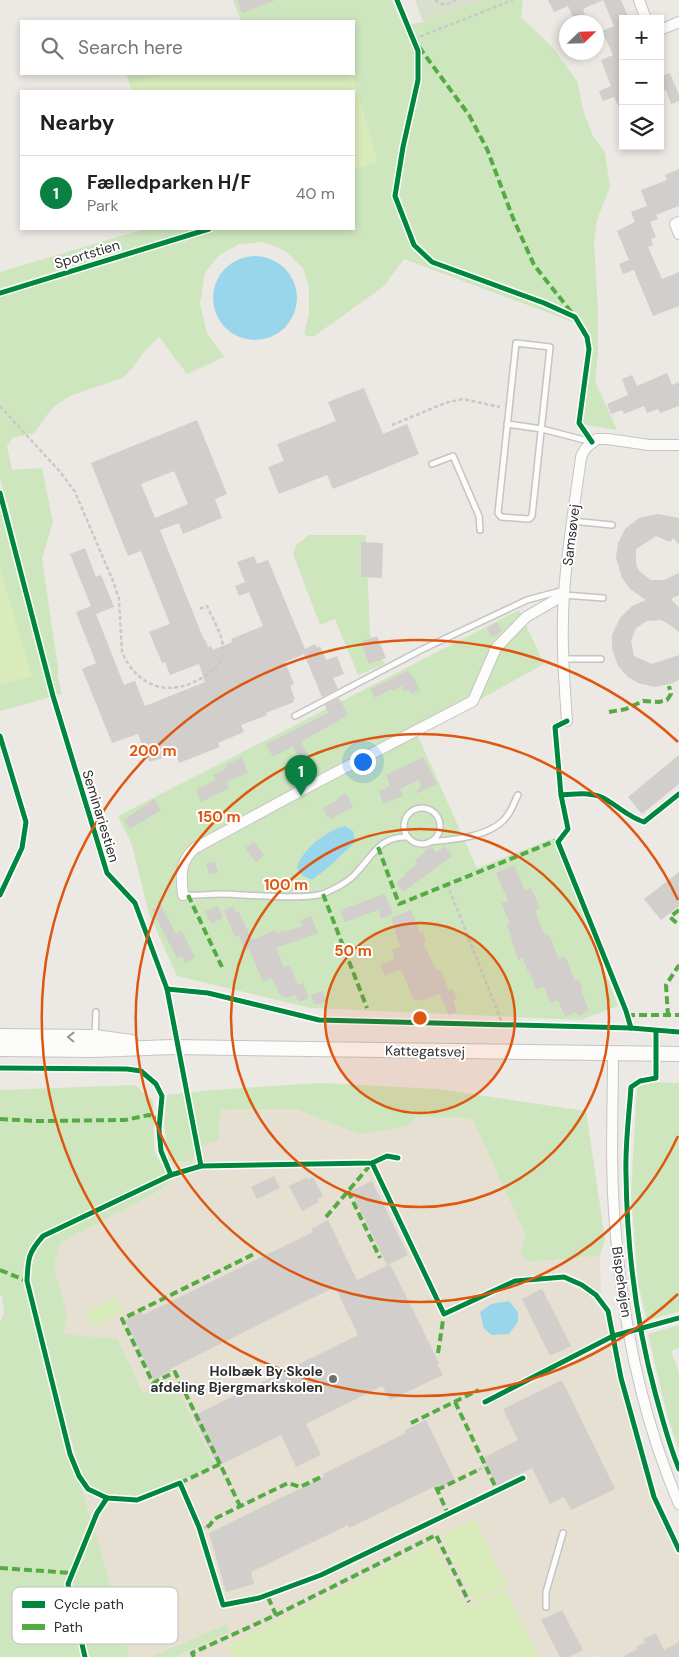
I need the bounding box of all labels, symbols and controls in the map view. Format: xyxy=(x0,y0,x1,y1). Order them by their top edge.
north arrow xyxy=(559,15,604,60)
map controls xyxy=(619,15,664,150)
button: + xyxy=(619,15,664,60)
search box xyxy=(20,20,355,75)
icon: search xyxy=(38,34,66,62)
text: Search here xyxy=(78,35,183,60)
button: − xyxy=(619,60,664,105)
button: layers xyxy=(619,105,664,150)
text: Nearby xyxy=(40,109,114,137)
text: Fælledparken H/F xyxy=(87,170,251,195)
text: 1 xyxy=(53,183,59,204)
text: 40 m xyxy=(296,183,335,204)
text: Park xyxy=(87,195,119,216)
street label: Sportstien xyxy=(52,236,122,272)
street label: Samsøvej xyxy=(558,503,584,567)
text: 200 m xyxy=(129,741,177,761)
your location xyxy=(350,749,376,775)
pin: 1 xyxy=(285,755,317,796)
street label: Seminariestien xyxy=(78,768,124,864)
text: 150 m xyxy=(198,807,241,827)
text: 100 m xyxy=(264,875,308,895)
text: 50 m xyxy=(334,941,372,961)
centre of rings xyxy=(411,1009,429,1027)
one-way arrow xyxy=(67,1032,74,1042)
street label: Kattegatsvej xyxy=(385,1041,465,1061)
street label: Bispehøjen xyxy=(608,1245,636,1319)
place label: Holbæk By Skole afdeling Bjergmarkskolen xyxy=(150,1362,323,1396)
marker: Holbæk By Skole afdeling Bjergmarkskolen xyxy=(327,1373,339,1385)
legend xyxy=(12,1587,178,1644)
text: Cycle path xyxy=(54,1595,124,1613)
text: Path xyxy=(54,1618,83,1636)

